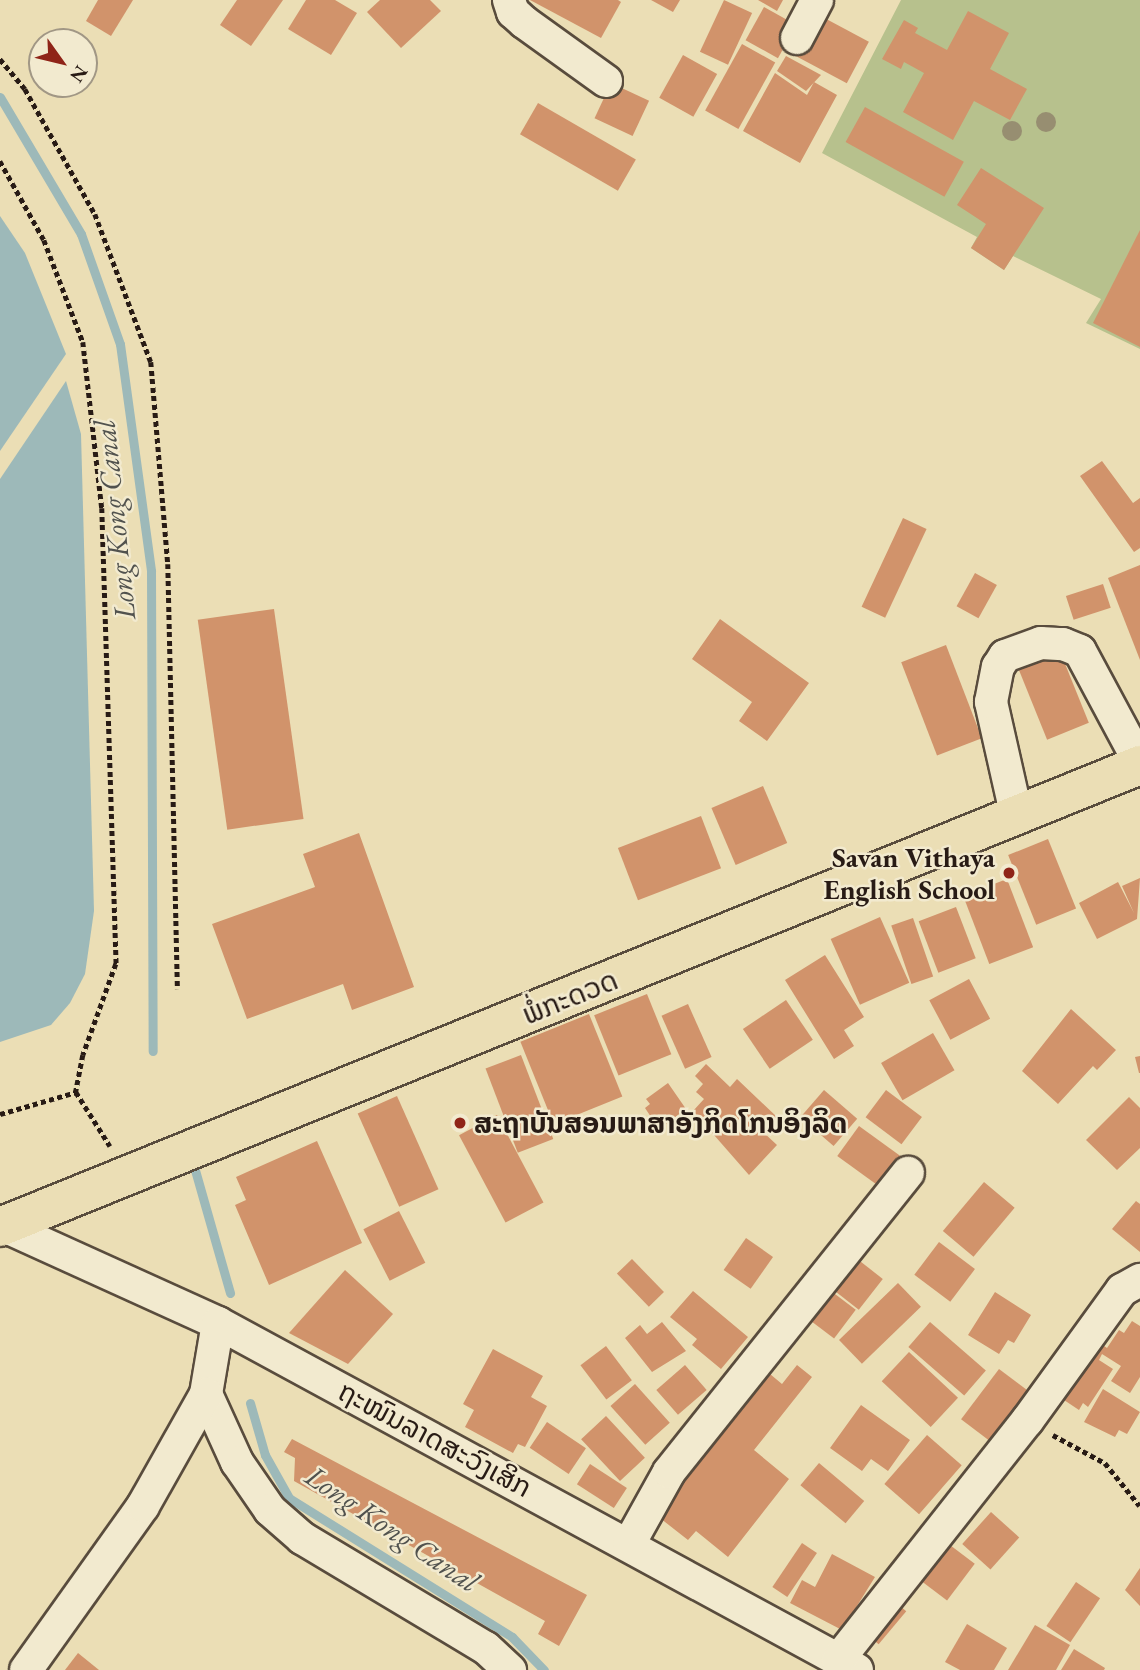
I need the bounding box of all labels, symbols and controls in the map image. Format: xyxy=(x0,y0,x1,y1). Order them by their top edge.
north arrow xyxy=(28,28,98,98)
text: N xyxy=(65,61,94,87)
water label: Long Kong Canal xyxy=(87,418,143,622)
place label: Savan Vithaya English School xyxy=(824,840,995,906)
marker: Savan Vithaya English School xyxy=(1001,865,1017,881)
street label: ພໍ່ກະດວດ xyxy=(517,963,623,1031)
place label: ສະຖາບັນສອນພາສາອັງກິດໂກນອິງລິດ xyxy=(474,1106,847,1140)
marker: ສະຖາບັນສອນພາສາອັງກິດໂກນອິງລິດ xyxy=(452,1115,468,1131)
street label: ຖະໜົນລາດສະວົງເສິກ xyxy=(333,1374,537,1504)
water label: Long Kong Canal xyxy=(298,1458,486,1600)

